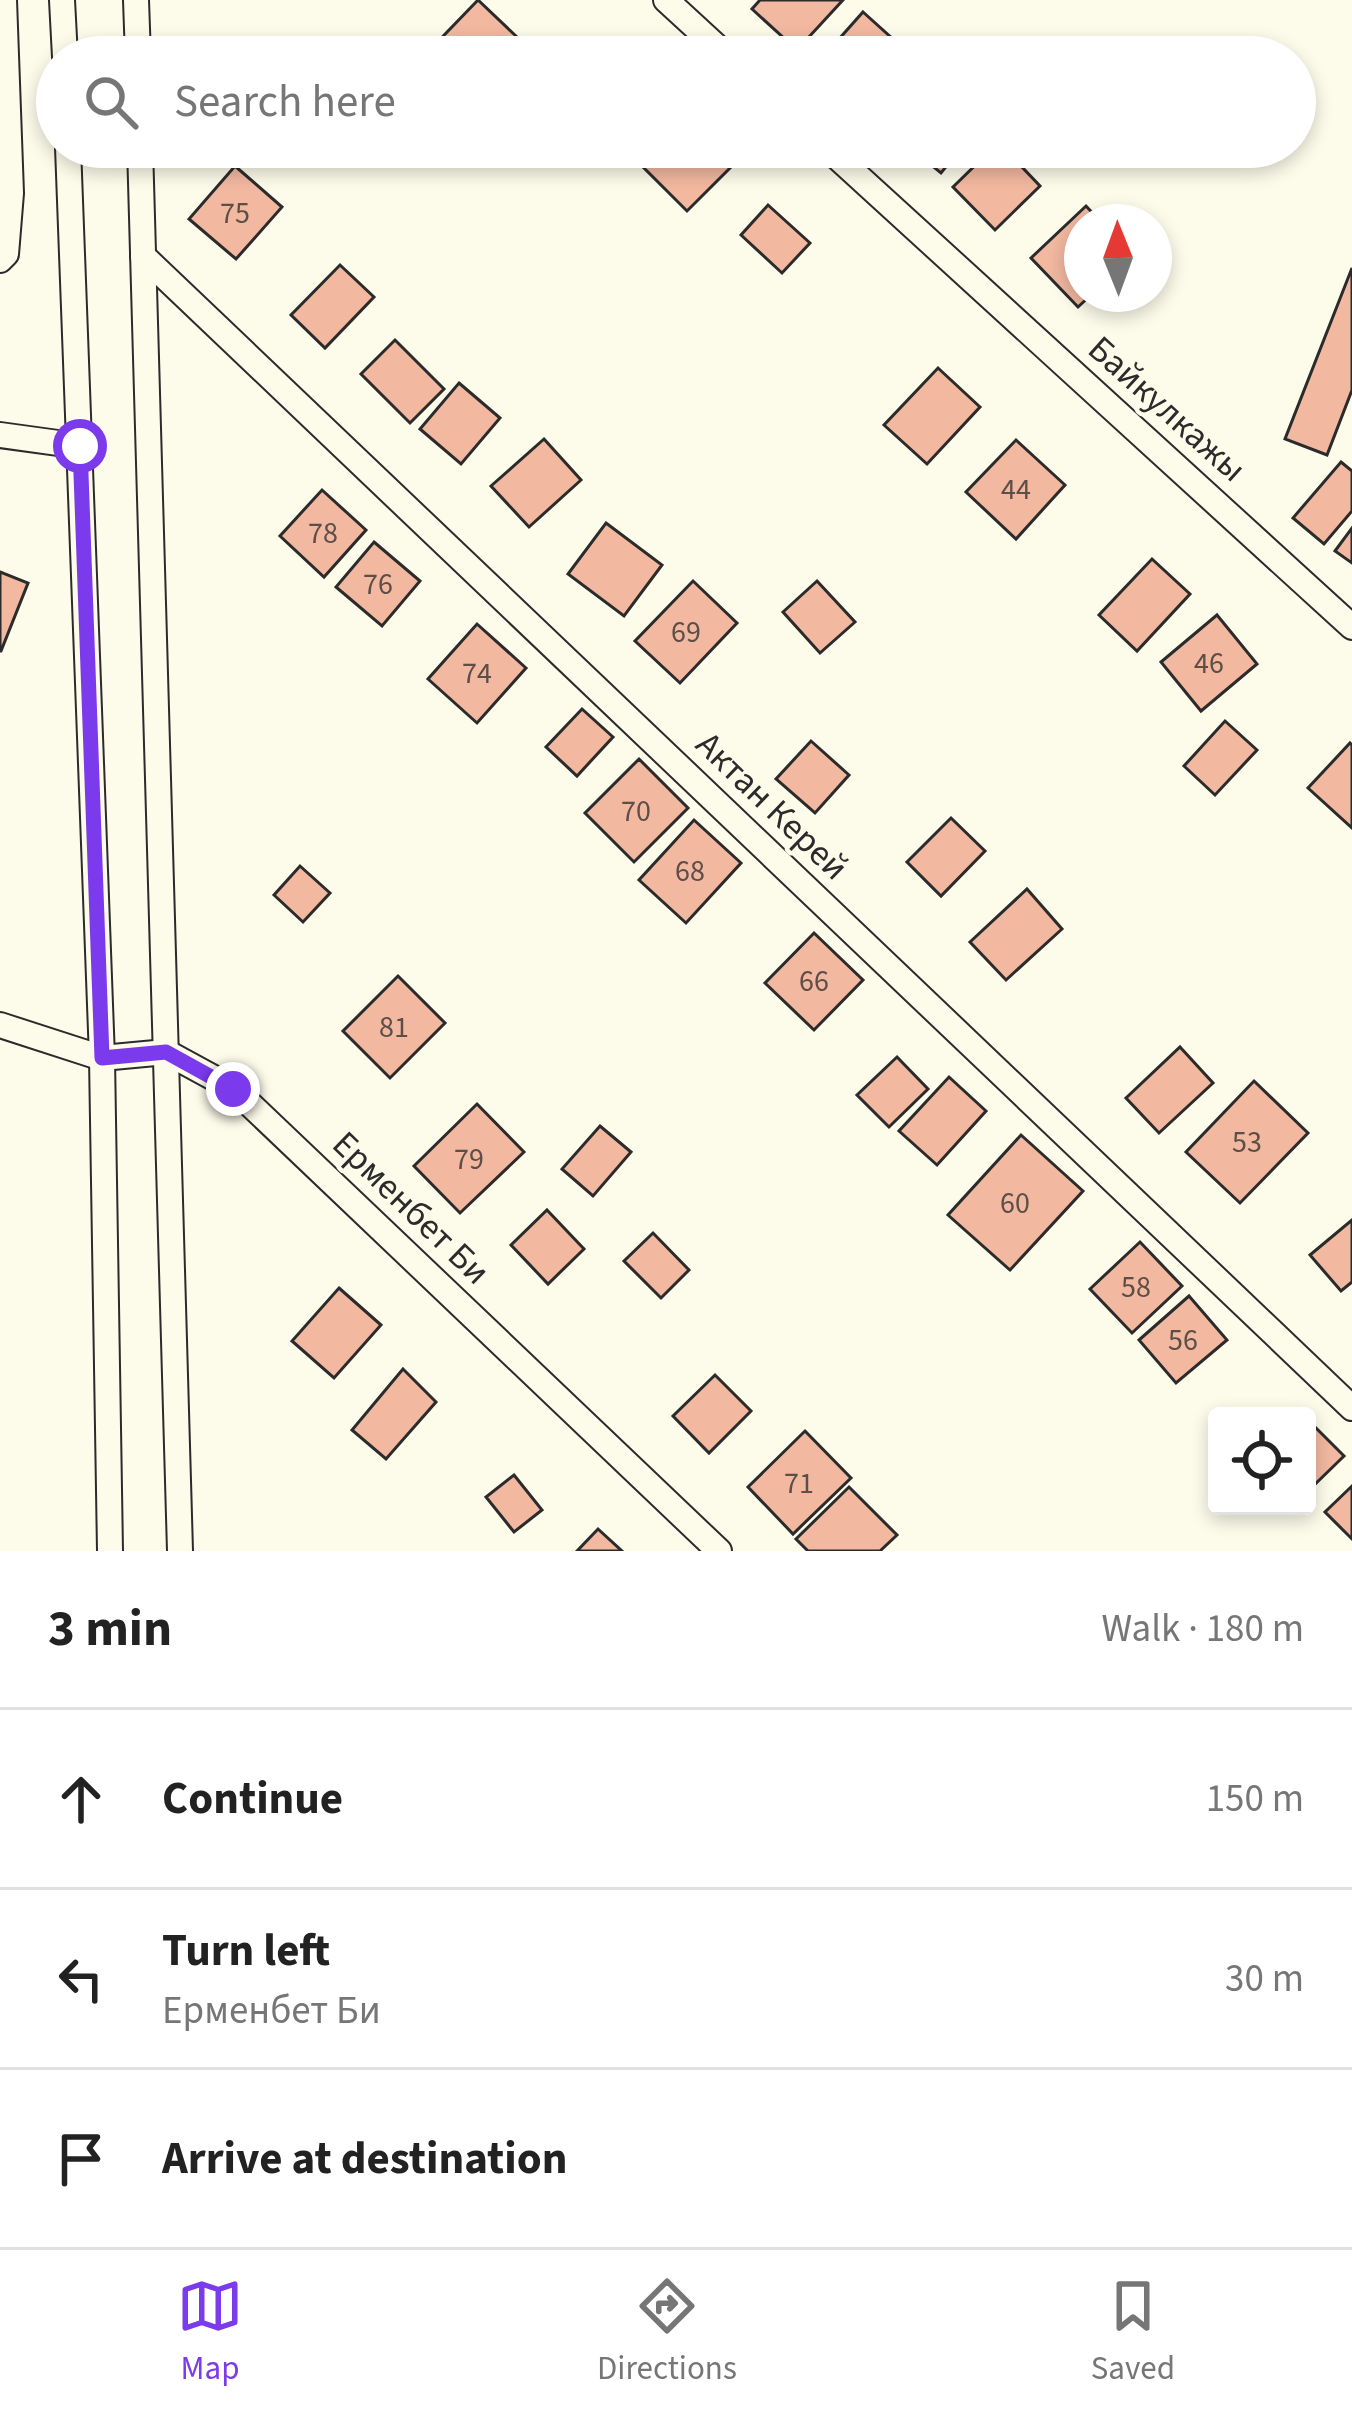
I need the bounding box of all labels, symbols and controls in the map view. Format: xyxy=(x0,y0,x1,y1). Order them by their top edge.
search box xyxy=(36,36,1316,168)
icon: search xyxy=(78,69,144,135)
text: Search here xyxy=(174,70,396,134)
house number: 75 xyxy=(220,192,250,235)
north arrow xyxy=(1064,204,1172,312)
street label: Байкулкажы xyxy=(1077,324,1257,494)
route start xyxy=(53,419,107,473)
house number: 44 xyxy=(1001,468,1031,511)
house number: 78 xyxy=(308,512,338,555)
house number: 76 xyxy=(363,563,393,606)
house number: 69 xyxy=(671,611,701,654)
house number: 46 xyxy=(1194,642,1224,685)
house number: 74 xyxy=(462,652,492,695)
street label: Актан Керей xyxy=(684,720,860,892)
house number: 70 xyxy=(621,790,651,833)
house number: 68 xyxy=(675,850,705,893)
house number: 66 xyxy=(799,960,829,1003)
house number: 81 xyxy=(379,1006,409,1049)
route end xyxy=(206,1062,260,1116)
street label: Ерменбет Би xyxy=(321,1120,501,1296)
house number: 53 xyxy=(1232,1121,1262,1164)
house number: 79 xyxy=(454,1138,484,1181)
house number: 60 xyxy=(1000,1182,1030,1225)
house number: 58 xyxy=(1121,1266,1151,1309)
house number: 56 xyxy=(1168,1319,1198,1362)
map controls xyxy=(1208,1407,1316,1515)
button: locate xyxy=(1208,1407,1316,1515)
house number: 71 xyxy=(784,1462,814,1505)
text: 3 min xyxy=(48,1593,172,1665)
text: Walk · 180 m xyxy=(1101,1601,1304,1657)
icon: ahead xyxy=(48,1766,114,1832)
text: Continue xyxy=(162,1767,343,1831)
text: 150 m xyxy=(1206,1771,1304,1827)
text: Turn left xyxy=(162,1919,330,1983)
icon: left xyxy=(48,1946,114,2012)
text: 30 m xyxy=(1225,1951,1304,2007)
text: Ерменбет Би xyxy=(162,1983,381,2039)
icon: arrive xyxy=(48,2126,114,2192)
text: Arrive at destination xyxy=(162,2127,567,2191)
tab: Map xyxy=(177,2273,243,2392)
tab: Directions xyxy=(597,2273,737,2392)
tab: Saved xyxy=(1091,2273,1175,2392)

